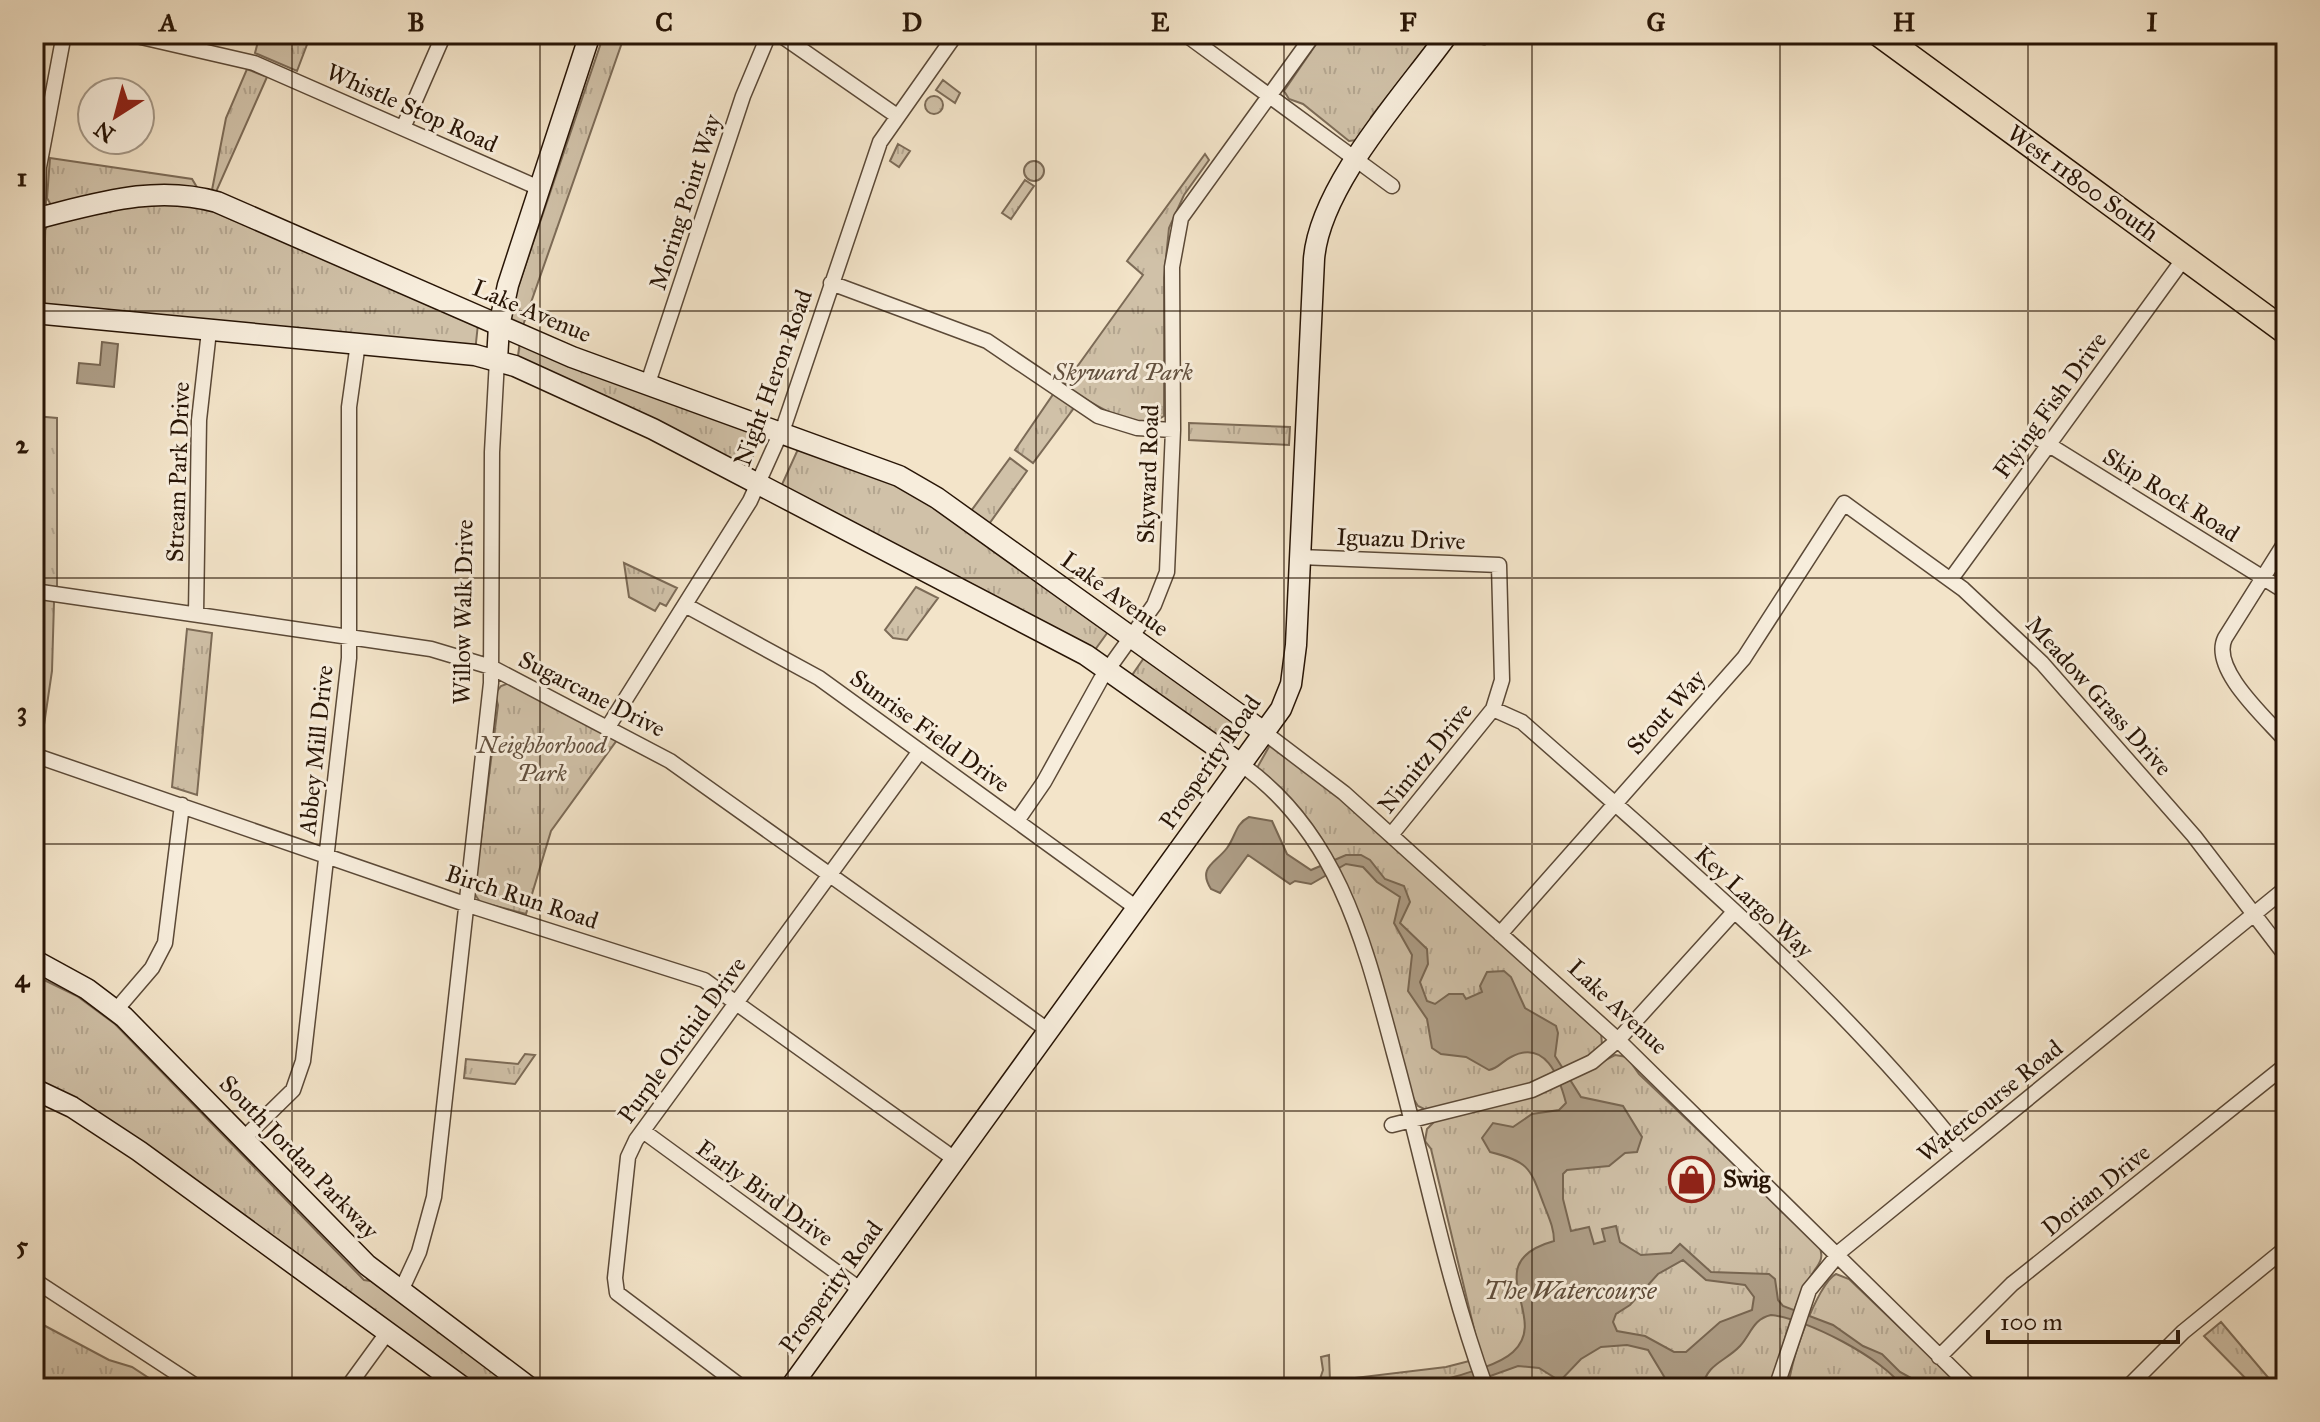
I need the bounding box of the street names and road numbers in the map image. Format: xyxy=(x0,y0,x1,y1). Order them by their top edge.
street label: Whistle Stop Road xyxy=(322,57,502,159)
street label: Moring Point Way xyxy=(642,110,728,294)
street label: West 11800 South xyxy=(2001,118,2165,248)
street label: Lake Avenue xyxy=(468,273,596,349)
street label: Night Heron Road xyxy=(727,286,819,470)
street label: Flying Fish Drive xyxy=(1987,326,2113,484)
street label: Stream Park Drive xyxy=(160,381,196,563)
street label: Skyward Road xyxy=(1131,404,1165,544)
street label: Skip Rock Road xyxy=(2097,441,2245,549)
street label: Willow Walk Drive xyxy=(446,519,480,705)
street label: Iguazu Drive xyxy=(1336,522,1466,556)
street label: Lake Avenue xyxy=(1055,545,1175,643)
street label: Meadow Grass Drive xyxy=(2019,610,2179,782)
street label: Sugarcane Drive xyxy=(514,644,670,744)
street label: Sunrise Field Drive xyxy=(844,663,1016,799)
street label: Stout Way xyxy=(1620,663,1712,761)
street label: Abbey Mill Drive xyxy=(292,664,340,837)
street label: Prosperity Road xyxy=(1153,689,1267,835)
street label: Nimitz Drive xyxy=(1371,697,1479,819)
street label: Key Largo Way xyxy=(1688,839,1820,965)
street label: Birch Run Road xyxy=(442,858,602,936)
street label: Purple Orchid Drive xyxy=(611,951,753,1129)
street label: Lake Avenue xyxy=(1562,953,1674,1061)
street label: Watercourse Road xyxy=(1911,1033,2069,1169)
street label: South Jordan Parkway xyxy=(213,1069,386,1246)
street label: Early Bird Drive xyxy=(690,1133,840,1253)
street label: Dorian Drive xyxy=(2036,1137,2156,1243)
street label: Prosperity Road xyxy=(773,1215,889,1359)

